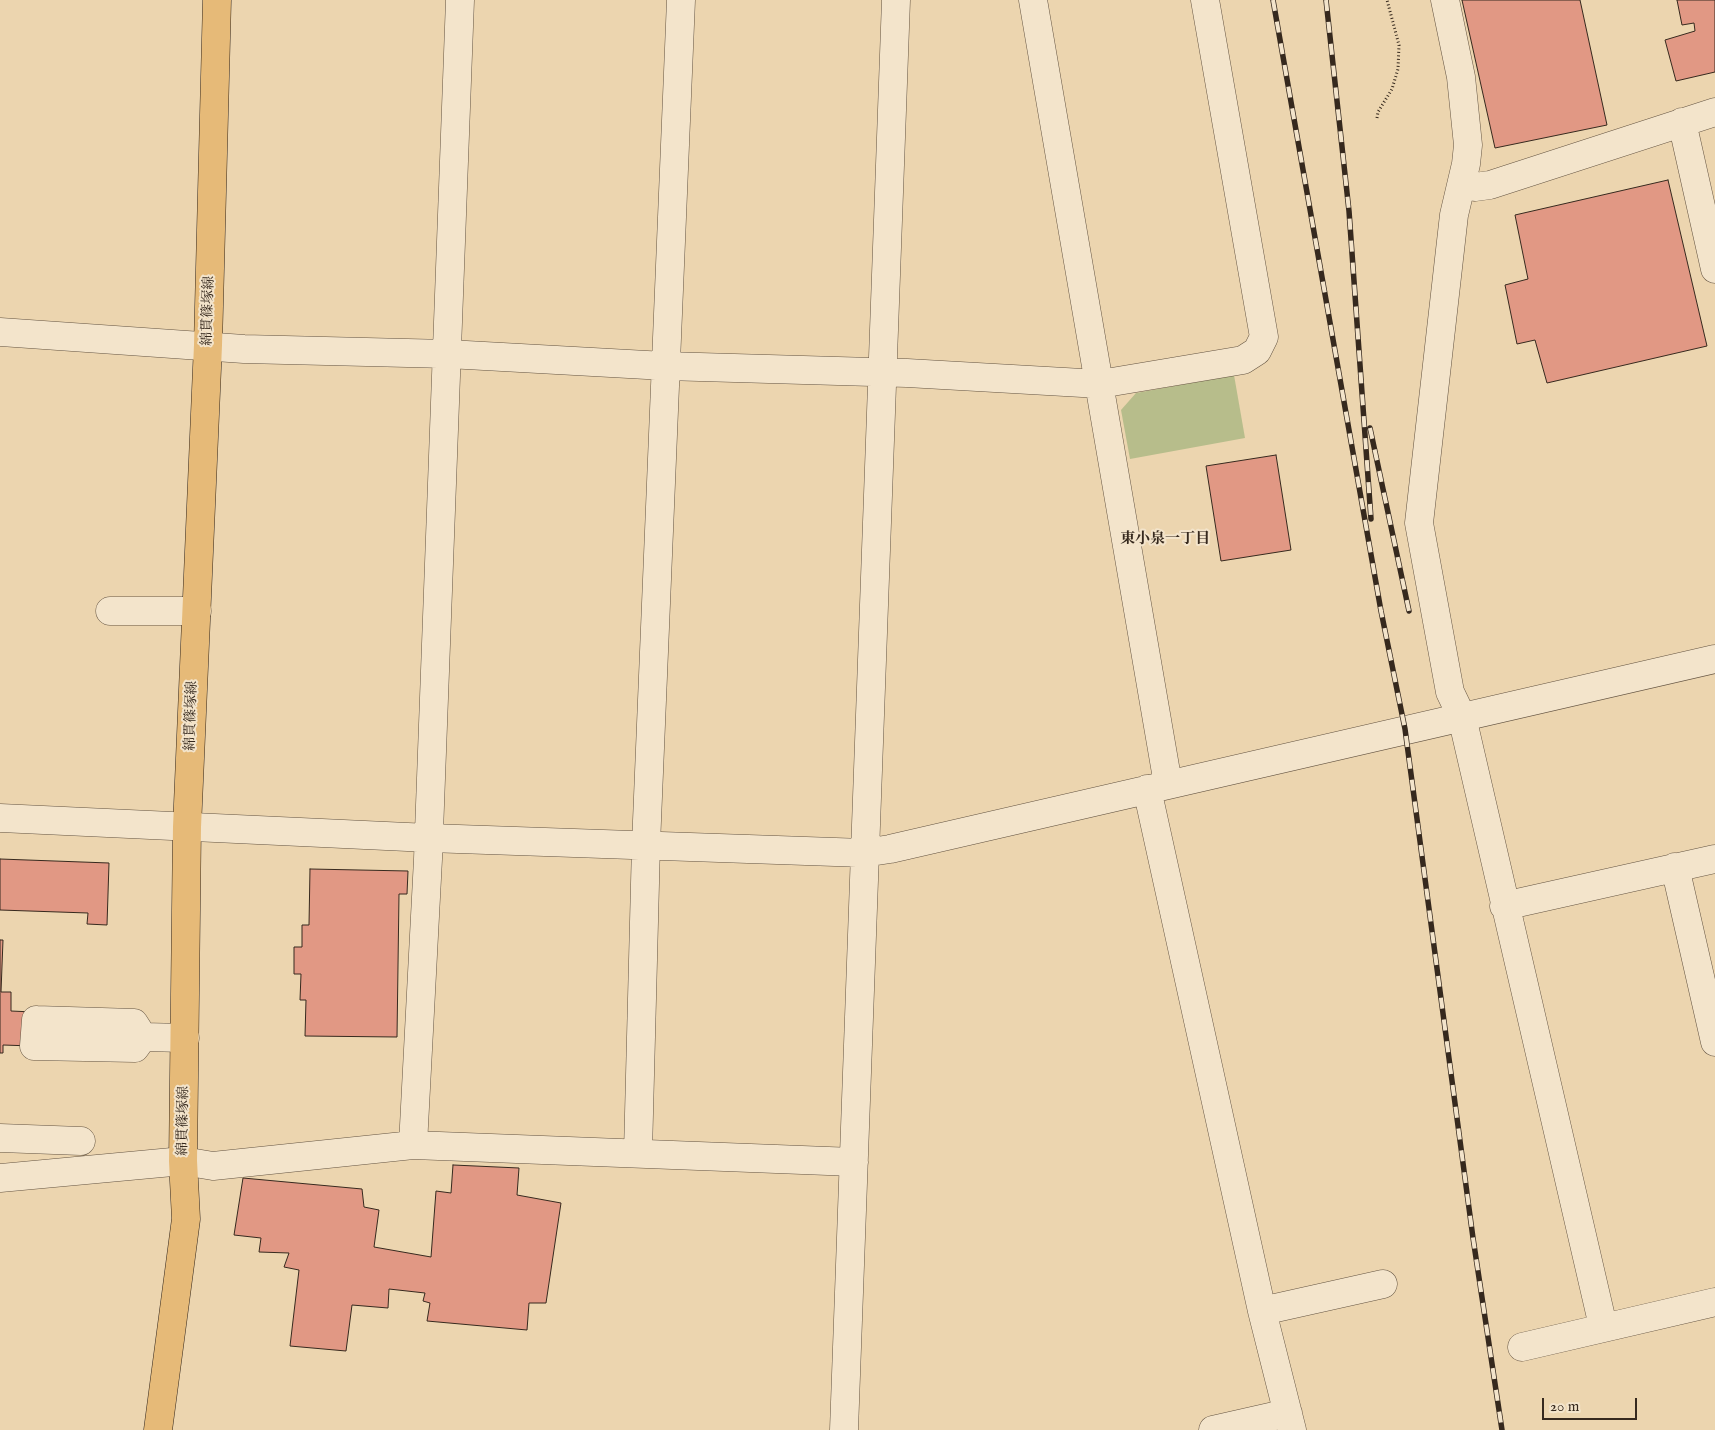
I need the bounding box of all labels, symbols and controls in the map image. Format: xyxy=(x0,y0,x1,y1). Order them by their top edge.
street label: 綿貫篠塚線 xyxy=(199,276,219,346)
district label: 東小泉一丁目 xyxy=(1120,531,1210,549)
street label: 綿貫篠塚線 xyxy=(182,681,202,751)
street label: 綿貫篠塚線 xyxy=(175,1086,193,1156)
scale bar xyxy=(1545,1388,1640,1420)
text: 20 m xyxy=(1550,1397,1579,1416)

